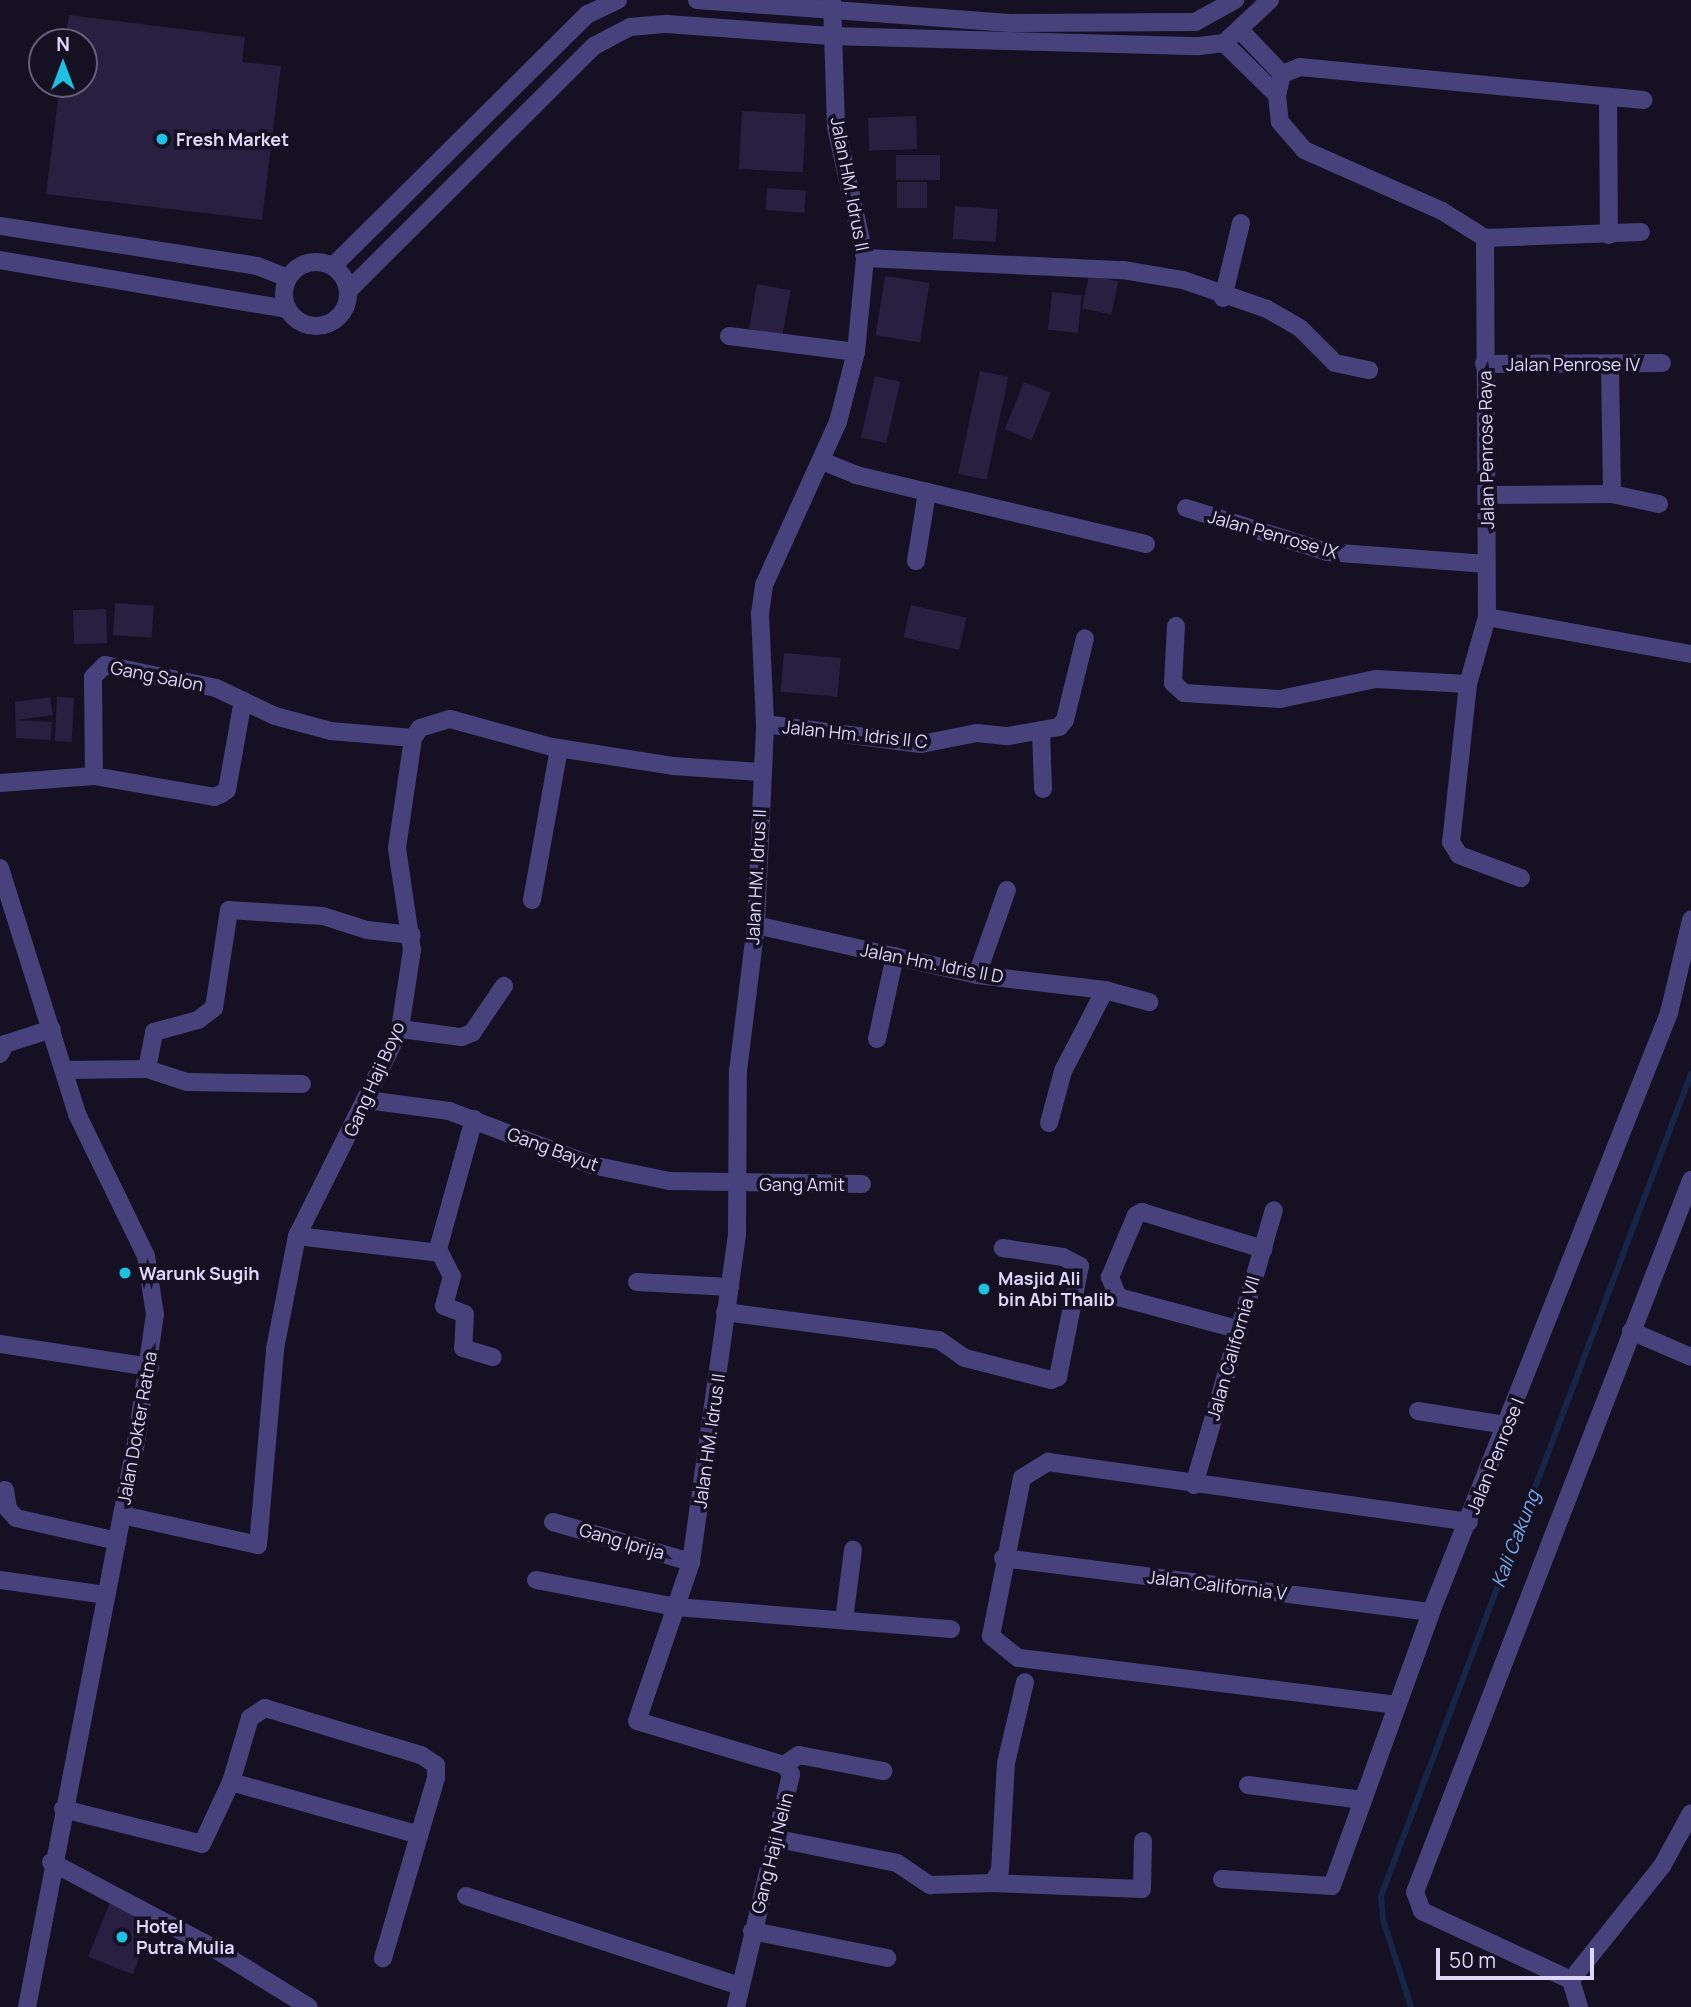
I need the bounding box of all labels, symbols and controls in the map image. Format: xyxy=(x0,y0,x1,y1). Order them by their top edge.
north arrow xyxy=(28,28,98,98)
text: N xyxy=(56,31,70,57)
street label: Jalan HM. Idrus II xyxy=(826,115,874,253)
place label: Fresh Market xyxy=(176,128,289,150)
marker: Fresh Market xyxy=(154,131,170,147)
street label: Jalan Penrose IV xyxy=(1506,353,1640,375)
street label: Jalan Penrose Raya xyxy=(1474,370,1498,530)
street label: Jalan Penrose IX xyxy=(1206,505,1340,563)
street label: Gang Salon xyxy=(109,656,205,696)
street label: Jalan Hm. Idris II C xyxy=(781,716,929,752)
street label: Jalan HM. Idrus II xyxy=(742,809,770,945)
street label: Jalan Hm. Idris II D xyxy=(859,939,1005,987)
street label: Gang Haji Boyo xyxy=(339,1018,409,1140)
street label: Gang Bayut xyxy=(504,1123,602,1175)
street label: Gang Amit xyxy=(759,1173,845,1195)
place label: Warunk Sugih xyxy=(139,1262,260,1284)
marker: Warunk Sugih xyxy=(117,1265,133,1281)
place label: Masjid Ali bin Abi Thalib xyxy=(998,1268,1115,1310)
street label: Jalan California VII xyxy=(1202,1273,1264,1423)
marker: Masjid Ali bin Abi Thalib xyxy=(976,1281,992,1297)
street label: Jalan Dokter Ratna xyxy=(113,1350,161,1506)
street label: Jalan HM. Idrus II xyxy=(689,1372,729,1510)
street label: Jalan Penrose I xyxy=(1462,1395,1528,1517)
water label: Kali Cakung xyxy=(1487,1487,1545,1591)
street label: Gang Iprija xyxy=(577,1519,667,1563)
street label: Jalan California V xyxy=(1146,1566,1288,1604)
street label: Gang Haji Nelin xyxy=(746,1790,798,1916)
place label: Hotel Putra Mulia xyxy=(136,1916,235,1958)
marker: Hotel Putra Mulia xyxy=(114,1929,130,1945)
scale bar xyxy=(1439,1934,1596,1978)
text: 50 m xyxy=(1449,1946,1496,1974)

